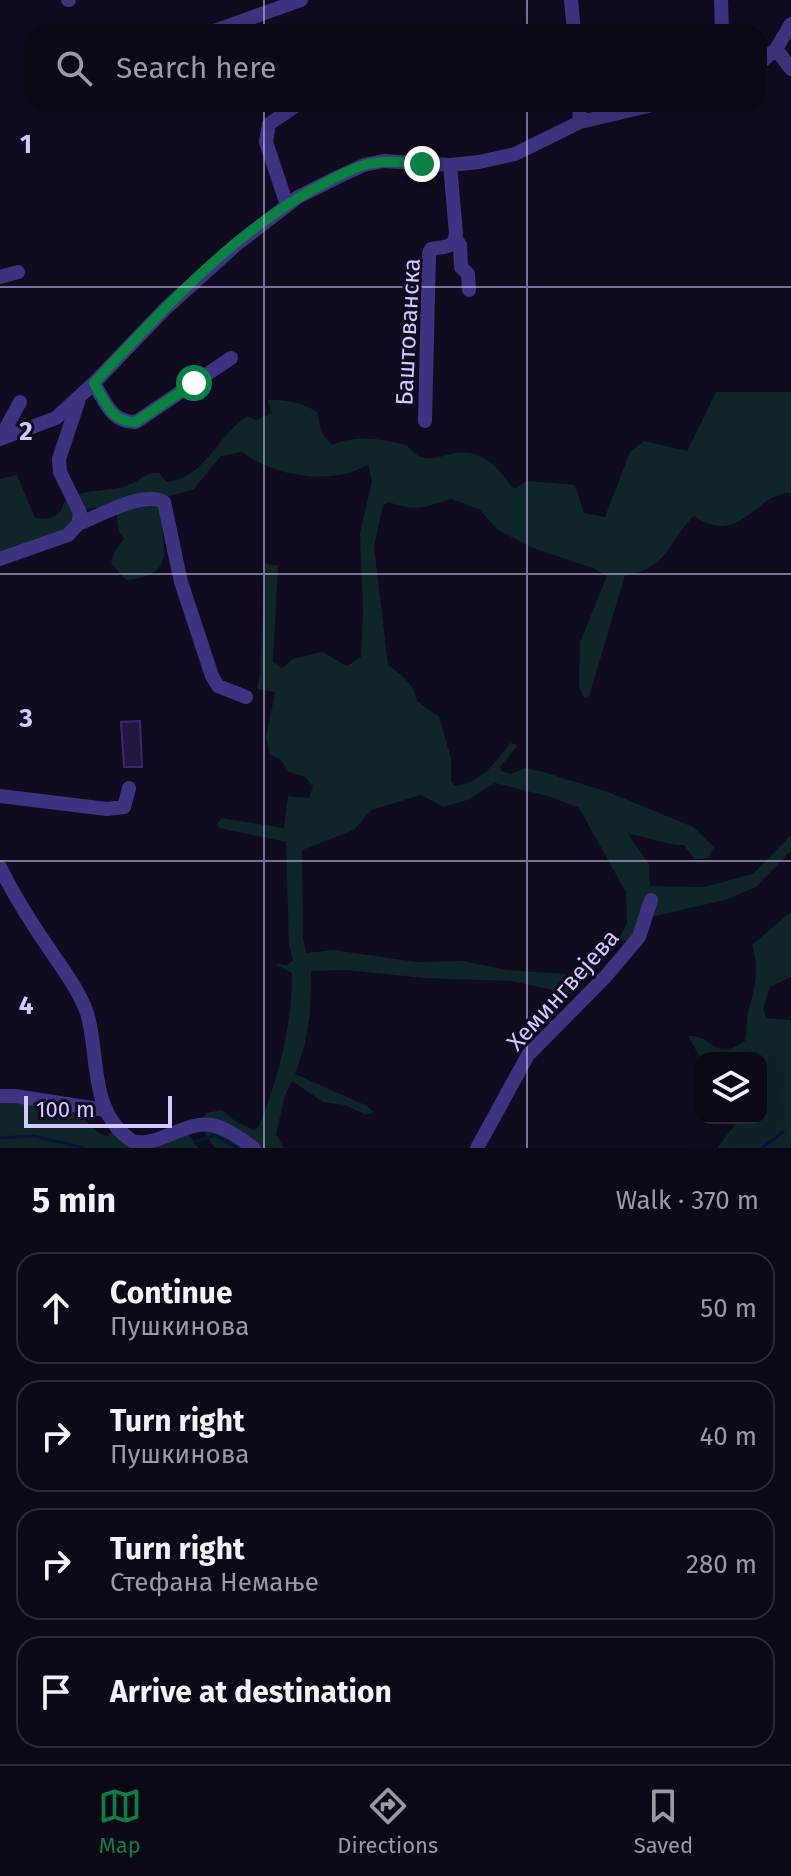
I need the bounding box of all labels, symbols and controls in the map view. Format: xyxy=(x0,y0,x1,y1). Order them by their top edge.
search box xyxy=(24,24,767,112)
icon: search xyxy=(52,46,96,90)
text: Search here xyxy=(116,50,276,86)
text: 1 xyxy=(20,129,32,160)
route end xyxy=(404,146,440,182)
street label: Баштованска xyxy=(390,258,426,406)
route start xyxy=(176,365,212,401)
text: 2 xyxy=(19,416,33,447)
text: 3 xyxy=(18,703,33,734)
street label: Хемингвејева xyxy=(501,924,625,1056)
text: 4 xyxy=(19,990,34,1021)
map controls xyxy=(695,1052,767,1124)
button: layers xyxy=(695,1052,767,1124)
scale bar xyxy=(24,1092,172,1128)
text: 100 m xyxy=(36,1096,95,1123)
text: 5 min xyxy=(32,1180,116,1221)
text: Walk · 370 m xyxy=(616,1185,759,1216)
text: Continue xyxy=(110,1275,233,1311)
icon: ahead xyxy=(34,1286,78,1330)
text: 50 m xyxy=(700,1293,757,1324)
text: Пушкинова xyxy=(110,1311,249,1342)
text: Turn right xyxy=(110,1403,245,1439)
icon: right xyxy=(34,1414,78,1458)
text: 40 m xyxy=(699,1421,757,1452)
text: Пушкинова xyxy=(110,1439,249,1470)
text: Turn right xyxy=(110,1531,245,1567)
icon: right xyxy=(34,1542,78,1586)
text: 280 m xyxy=(686,1549,757,1580)
text: Стефана Немање xyxy=(110,1567,319,1598)
icon: arrive xyxy=(34,1670,78,1714)
text: Arrive at destination xyxy=(110,1674,392,1710)
tab: Map xyxy=(98,1784,142,1859)
tab: Directions xyxy=(337,1784,438,1859)
tab: Saved xyxy=(634,1784,693,1859)

